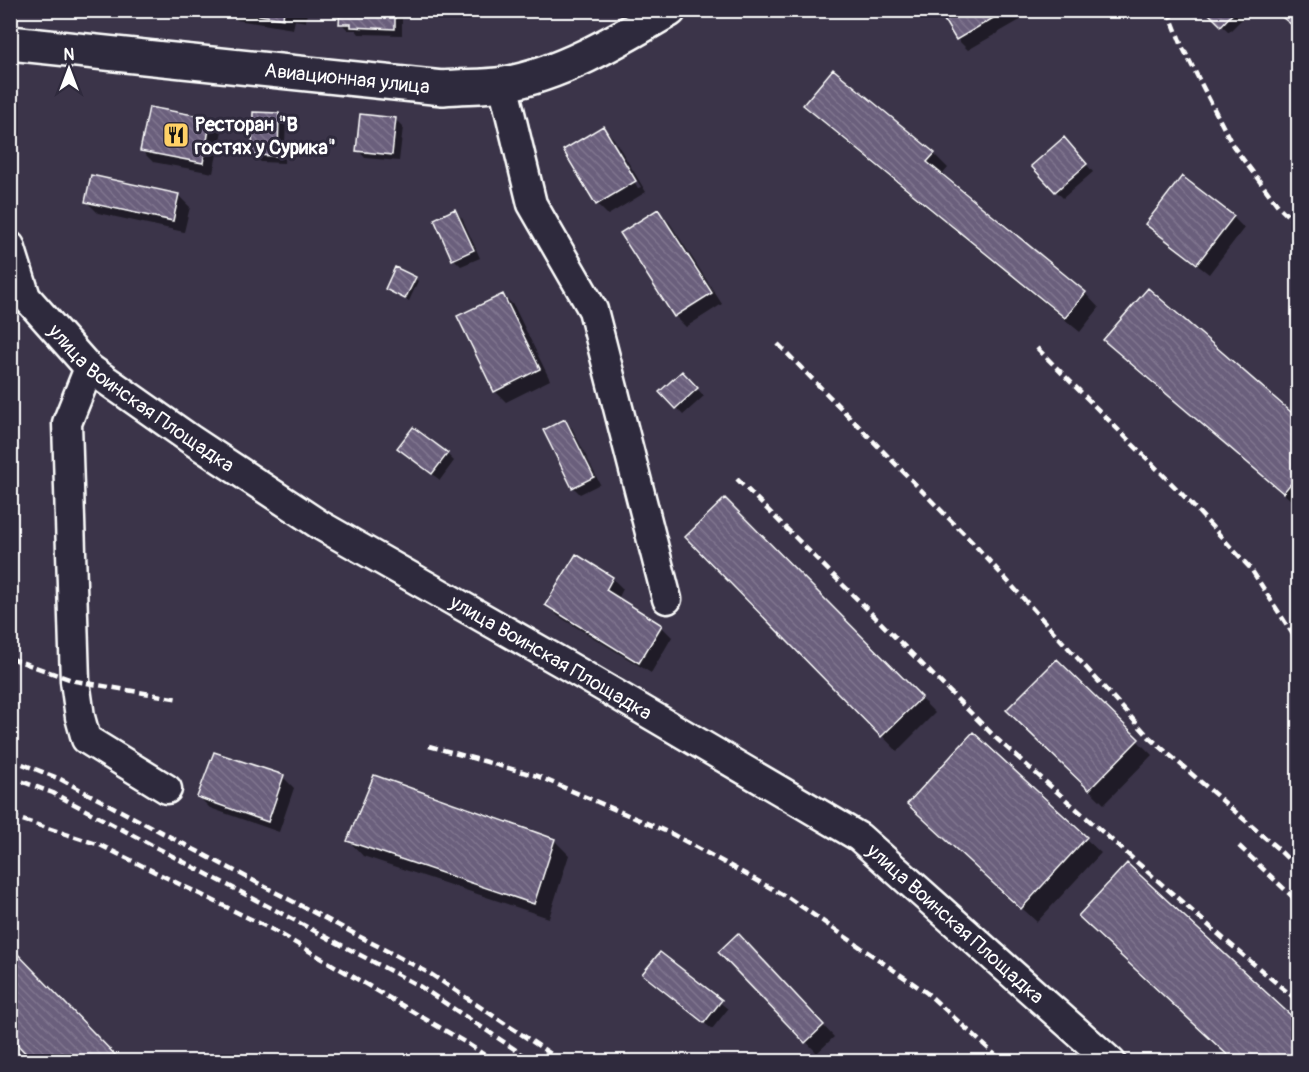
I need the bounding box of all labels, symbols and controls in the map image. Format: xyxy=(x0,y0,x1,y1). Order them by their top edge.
north arrow xyxy=(39,39,99,99)
text: N xyxy=(64,45,75,65)
street label: Авиационная улица xyxy=(263,57,431,99)
place label: Ресторан "В гостях у Сурика" xyxy=(194,112,336,160)
restaurant icon: Ресторан "В гостях у Сурика" xyxy=(161,120,191,150)
street label: улица Воинская Площадка xyxy=(43,318,239,477)
street label: улица Воинская Площадка xyxy=(445,589,657,725)
street label: улица Воинская Площадка xyxy=(861,837,1049,1009)

